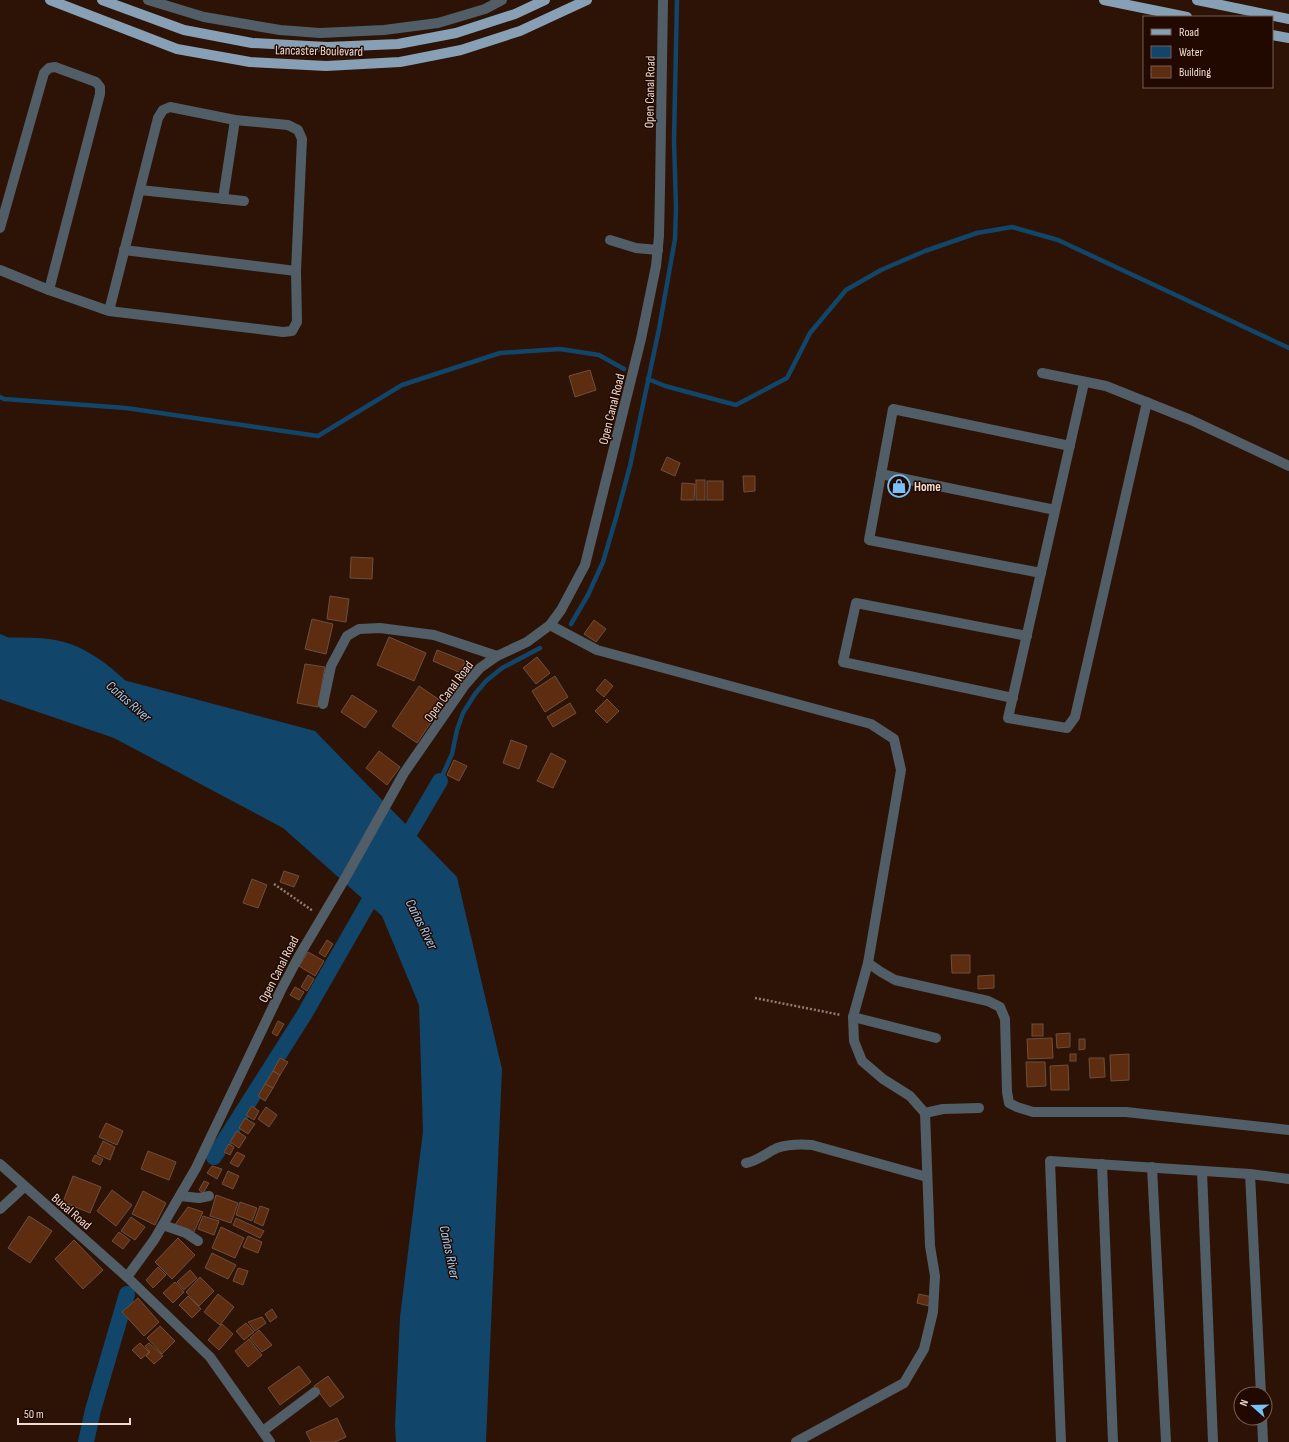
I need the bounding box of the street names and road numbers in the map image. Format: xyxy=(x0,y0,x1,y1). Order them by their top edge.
street label: Lancaster Boulevard xyxy=(275,42,363,60)
street label: Open Canal Road xyxy=(641,56,659,128)
street label: Open Canal Road xyxy=(595,372,628,446)
street label: Open Canal Road xyxy=(421,658,477,725)
street label: Open Canal Road xyxy=(255,934,302,1005)
street label: Bucal Road xyxy=(48,1190,94,1233)

